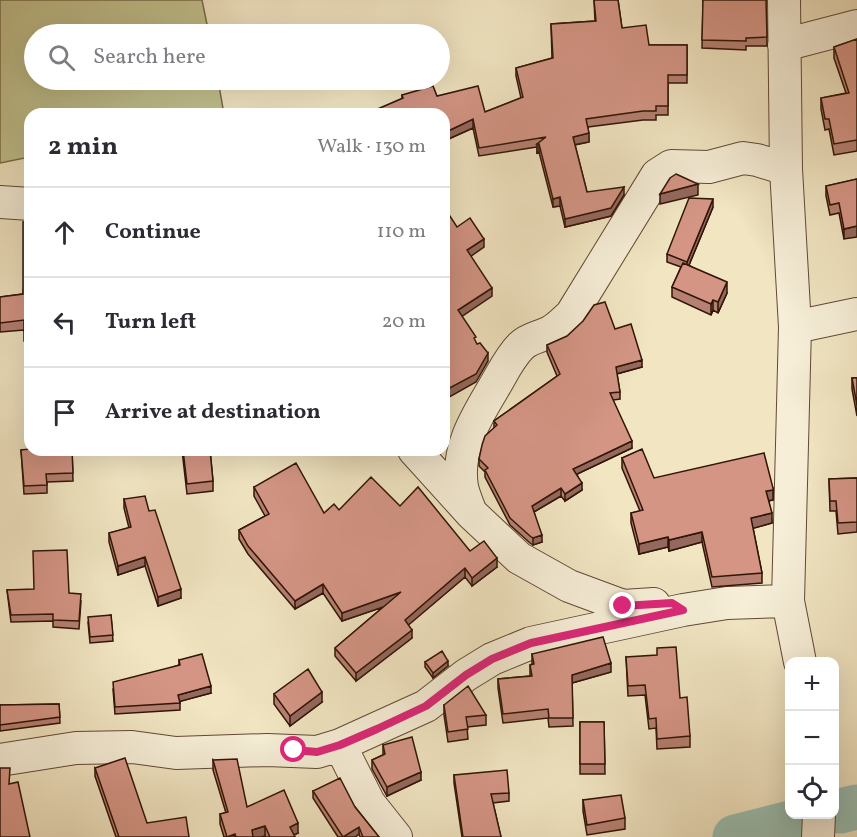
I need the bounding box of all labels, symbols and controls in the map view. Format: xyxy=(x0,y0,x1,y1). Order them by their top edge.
search box xyxy=(24,24,450,90)
icon: search xyxy=(45,41,78,74)
text: Search here xyxy=(93,42,206,73)
text: 2 min xyxy=(48,129,118,165)
text: Walk · 130 m xyxy=(317,133,426,161)
icon: ahead xyxy=(48,216,81,249)
text: Continue xyxy=(105,217,201,248)
text: 110 m xyxy=(377,218,426,246)
icon: left xyxy=(48,306,81,339)
text: Turn left xyxy=(105,307,196,338)
text: 20 m xyxy=(382,308,426,336)
icon: arrive xyxy=(48,396,81,429)
text: Arrive at destination xyxy=(105,397,321,428)
route end xyxy=(609,592,635,618)
map controls xyxy=(785,657,839,819)
button: + xyxy=(785,657,839,711)
button: − xyxy=(785,711,839,765)
route start xyxy=(280,736,306,762)
button: locate xyxy=(785,765,839,819)

